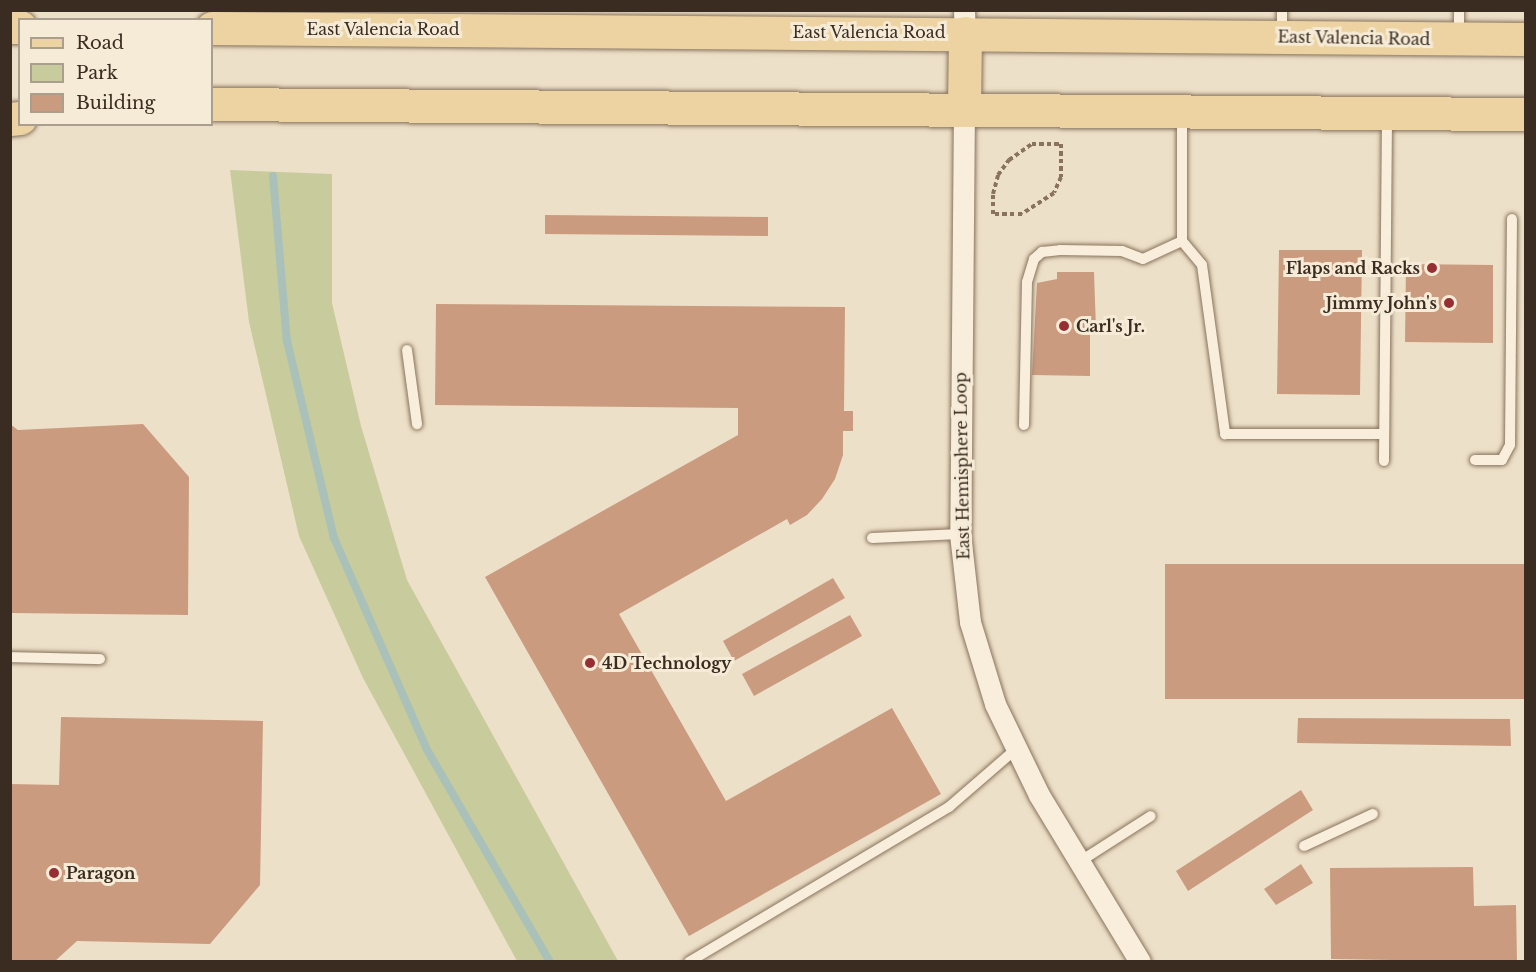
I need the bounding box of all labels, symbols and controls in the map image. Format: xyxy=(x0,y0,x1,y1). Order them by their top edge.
legend xyxy=(18,18,213,126)
street label: East Valencia Road xyxy=(306,19,460,39)
street label: East Valencia Road xyxy=(792,22,946,42)
street label: East Valencia Road xyxy=(1277,27,1431,49)
text: Road xyxy=(76,32,124,54)
text: Park xyxy=(76,62,118,84)
text: Building xyxy=(76,92,155,114)
place label: Flaps and Racks xyxy=(1286,258,1420,278)
marker: Flaps and Racks xyxy=(1425,261,1439,275)
place label: Jimmy John's xyxy=(1325,293,1437,313)
marker: Jimmy John's xyxy=(1442,296,1456,310)
place label: Carl's Jr. xyxy=(1076,316,1145,336)
marker: Carl's Jr. xyxy=(1057,319,1071,333)
street label: East Hemisphere Loop xyxy=(951,372,973,560)
place label: 4D Technology xyxy=(602,653,732,673)
marker: 4D Technology xyxy=(583,656,597,670)
place label: Paragon xyxy=(66,863,136,883)
marker: Paragon xyxy=(47,866,61,880)

